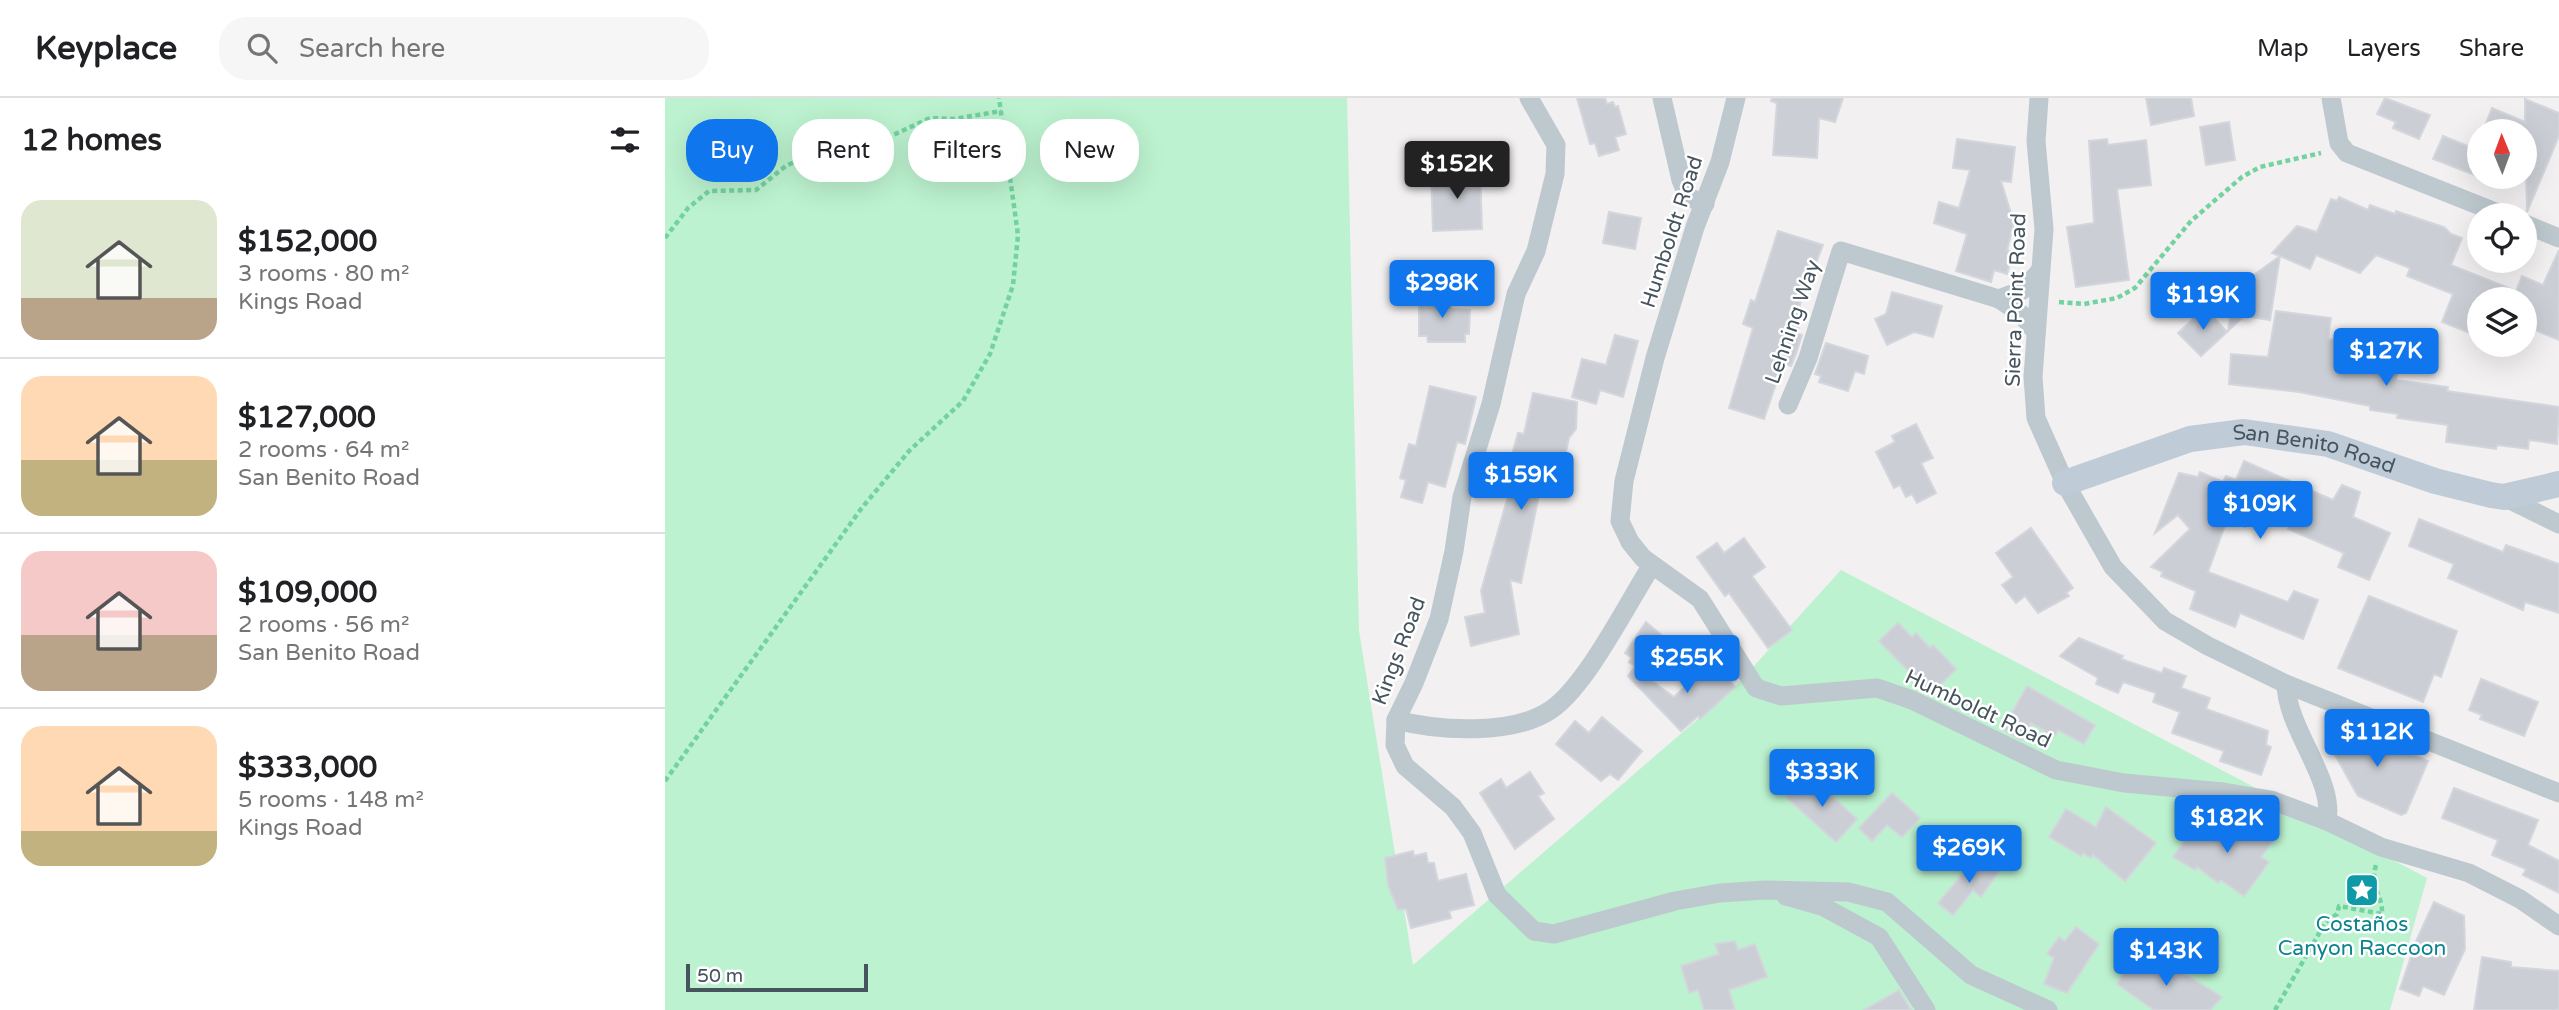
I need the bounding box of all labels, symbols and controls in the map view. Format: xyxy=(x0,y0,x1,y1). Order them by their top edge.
search box xyxy=(219,17,709,80)
text: Keyplace xyxy=(35,29,177,68)
icon: search xyxy=(243,29,281,67)
text: Search here xyxy=(299,33,445,64)
text: Map xyxy=(2257,34,2309,63)
text: Layers xyxy=(2347,34,2421,63)
text: Share xyxy=(2459,34,2524,63)
chip: Buy xyxy=(686,119,778,182)
chip: Rent xyxy=(792,119,894,182)
chip: Filters xyxy=(908,119,1026,182)
chip: New xyxy=(1040,119,1139,182)
north arrow xyxy=(2467,119,2537,189)
map controls xyxy=(2467,119,2537,357)
icon: filters xyxy=(606,121,644,159)
text: 12 homes xyxy=(21,122,162,159)
pin: $152K xyxy=(1408,141,1506,201)
text: $152K xyxy=(1421,150,1493,178)
street label: Humboldt Road xyxy=(1636,153,1708,311)
button: locate xyxy=(2467,203,2537,273)
street label: Sierra Point Road xyxy=(2000,213,2032,387)
text: $152,000 xyxy=(238,223,377,260)
icon: home xyxy=(77,228,161,312)
street label: Lehning Way xyxy=(1760,257,1826,387)
text: 3 rooms · 80 m² xyxy=(238,260,409,288)
pin: $298K xyxy=(1393,260,1491,320)
text: $298K xyxy=(1406,269,1478,297)
pin: $119K xyxy=(2154,272,2252,332)
text: $119K xyxy=(2167,281,2239,309)
button: layers xyxy=(2467,287,2537,357)
text: Kings Road xyxy=(238,288,362,316)
pin: $127K xyxy=(2337,328,2435,388)
text: $127K xyxy=(2350,337,2422,365)
text: $127,000 xyxy=(238,399,376,436)
icon: home xyxy=(77,404,161,488)
street label: San Benito Road xyxy=(2231,419,2399,479)
text: 2 rooms · 64 m² xyxy=(238,436,409,464)
pin: $159K xyxy=(1472,452,1570,512)
text: $159K xyxy=(1485,461,1557,489)
text: San Benito Road xyxy=(238,464,420,492)
pin: $109K xyxy=(2211,482,2309,541)
text: $109K xyxy=(2224,490,2296,518)
text: $109,000 xyxy=(238,574,377,611)
icon: home xyxy=(77,579,161,663)
street label: Kings Road xyxy=(1367,593,1431,709)
text: 2 rooms · 56 m² xyxy=(238,611,409,639)
pin: $255K xyxy=(1638,636,1736,695)
text: San Benito Road xyxy=(238,639,420,667)
text: $255K xyxy=(1651,644,1723,672)
street label: Humboldt Road xyxy=(1901,664,2055,754)
pin: $112K xyxy=(2328,710,2426,769)
text: $112K xyxy=(2341,718,2413,746)
text: $333,000 xyxy=(238,749,377,786)
pin: $333K xyxy=(1773,750,1871,809)
icon: home xyxy=(77,754,161,838)
text: $333K xyxy=(1786,758,1858,786)
text: 5 rooms · 148 m² xyxy=(238,786,424,814)
pin: $182K xyxy=(2178,796,2276,855)
text: $182K xyxy=(2191,804,2263,832)
text: Kings Road xyxy=(238,814,362,842)
pin: $269K xyxy=(1920,826,2018,885)
text: $269K xyxy=(1933,834,2005,862)
place icon: Costaños Canyon Raccoon xyxy=(2343,871,2381,909)
place label: Costaños Canyon Raccoon xyxy=(2278,912,2446,961)
pin: $143K xyxy=(2117,928,2215,988)
text: $143K xyxy=(2130,937,2202,965)
scale bar xyxy=(686,961,868,993)
text: 50 m xyxy=(697,965,743,987)

